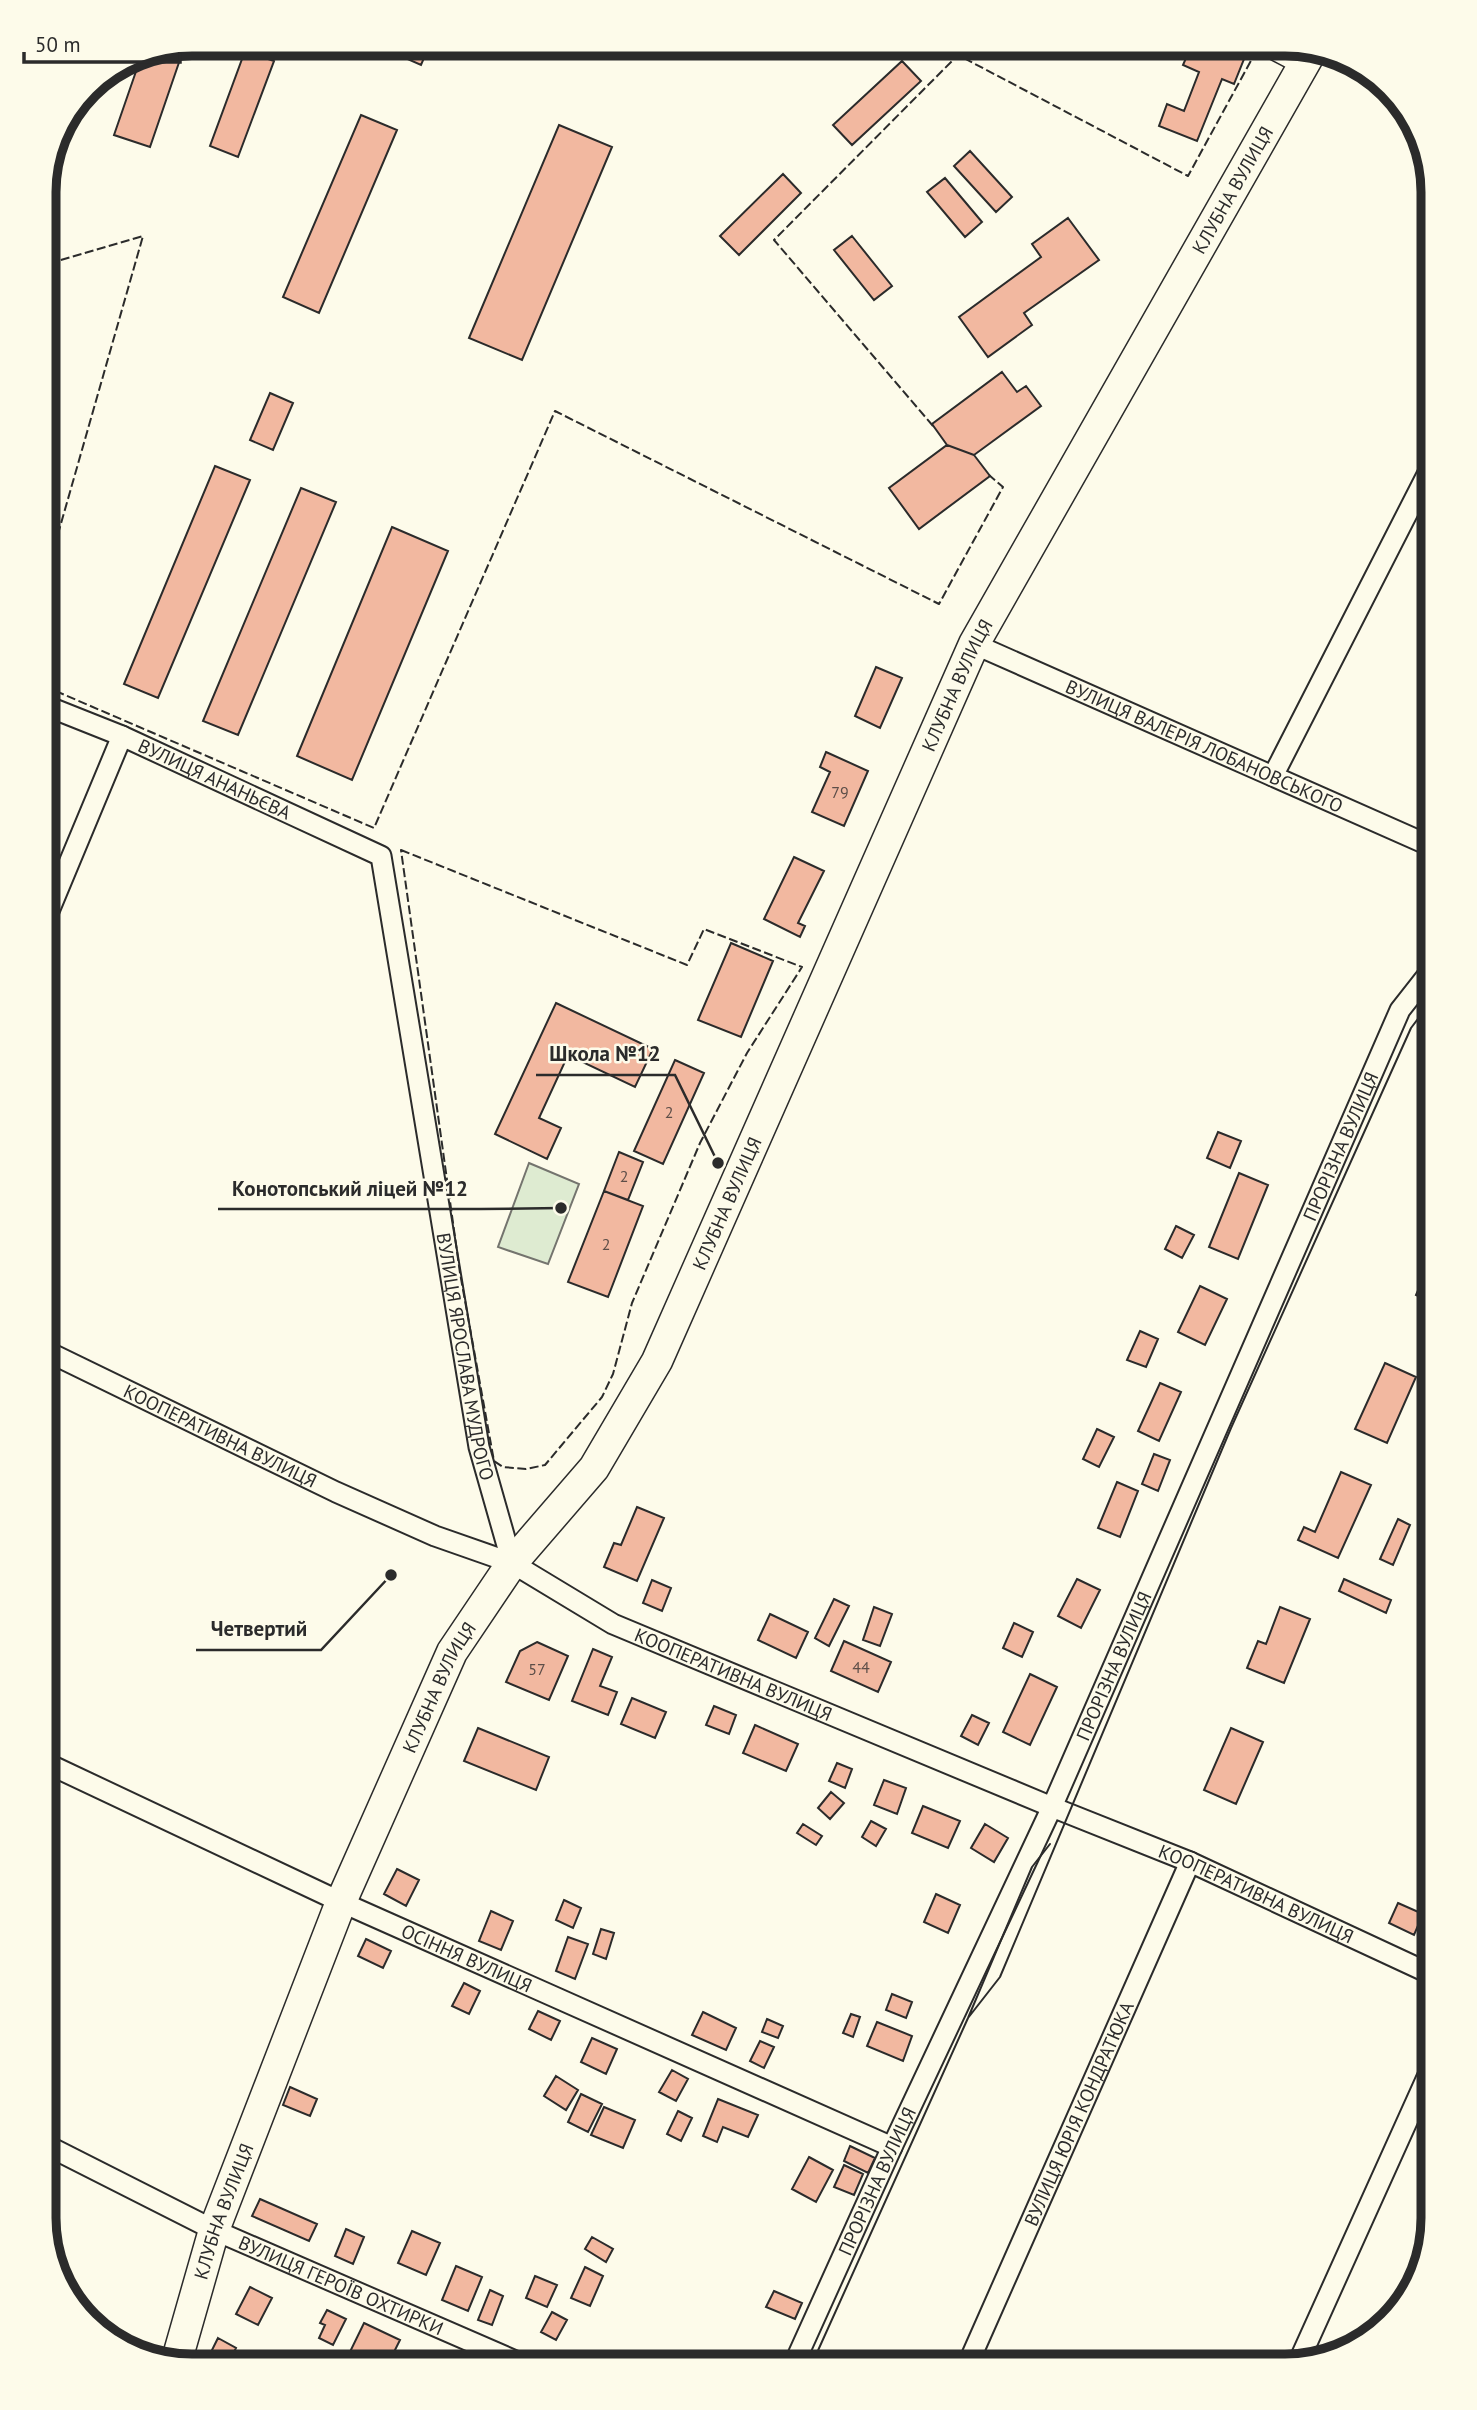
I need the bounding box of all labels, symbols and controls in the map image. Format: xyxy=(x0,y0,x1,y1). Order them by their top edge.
scale bar xyxy=(24,21,180,65)
text: 50 m xyxy=(35,31,81,58)
street label: КЛУБНА ВУЛИЦЯ xyxy=(1187,122,1278,258)
street label: КЛУБНА ВУЛИЦЯ xyxy=(916,615,998,755)
street label: ВУЛИЦЯ ВАЛЕРІЯ ЛОБАНОВСЬКОГО xyxy=(1062,674,1347,818)
street label: ВУЛИЦЯ АНАНЬЄВА xyxy=(134,733,295,825)
house number: 79 xyxy=(831,782,849,802)
callout: Школа №12 xyxy=(536,1033,675,1075)
text: Школа №12 xyxy=(549,1040,661,1067)
street label: ПРОРІЗНА ВУЛИЦЯ xyxy=(1297,1068,1384,1225)
house number: 2 xyxy=(665,1102,673,1122)
street label: КЛУБНА ВУЛИЦЯ xyxy=(687,1133,767,1274)
house number: 2 xyxy=(620,1166,628,1186)
callout: Конотопський ліцей №12 xyxy=(218,1167,481,1209)
text: Конотопський ліцей №12 xyxy=(232,1175,468,1202)
street label: ВУЛИЦЯ ЯРОСЛАВА МУДРОГО xyxy=(432,1231,500,1483)
house number: 2 xyxy=(602,1234,610,1254)
street label: КООПЕРАТИВНА ВУЛИЦЯ xyxy=(120,1379,321,1493)
street label: ПРОРІЗНА ВУЛИЦЯ xyxy=(1071,1588,1157,1744)
callout: Четвертий xyxy=(196,1608,321,1650)
text: Четвертий xyxy=(211,1615,307,1642)
street label: КЛУБНА ВУЛИЦЯ xyxy=(397,1617,481,1757)
street label: КООПЕРАТИВНА ВУЛИЦЯ xyxy=(631,1622,836,1726)
house number: 44 xyxy=(852,1657,870,1677)
house number: 57 xyxy=(528,1659,546,1679)
street label: КООПЕРАТИВНА ВУЛИЦЯ xyxy=(1155,1839,1357,1948)
street label: ОСІННЯ ВУЛИЦЯ xyxy=(398,1918,536,1997)
street label: ВУЛИЦЯ ЮРІЯ КОНДРАТЮКА xyxy=(1019,1998,1139,2230)
street label: ПРОРІЗНА ВУЛИЦЯ xyxy=(833,2103,921,2259)
street label: КЛУБНА ВУЛИЦЯ xyxy=(189,2140,258,2282)
street label: ВУЛИЦЯ ГЕРОЇВ ОХТИРКИ xyxy=(235,2230,447,2340)

